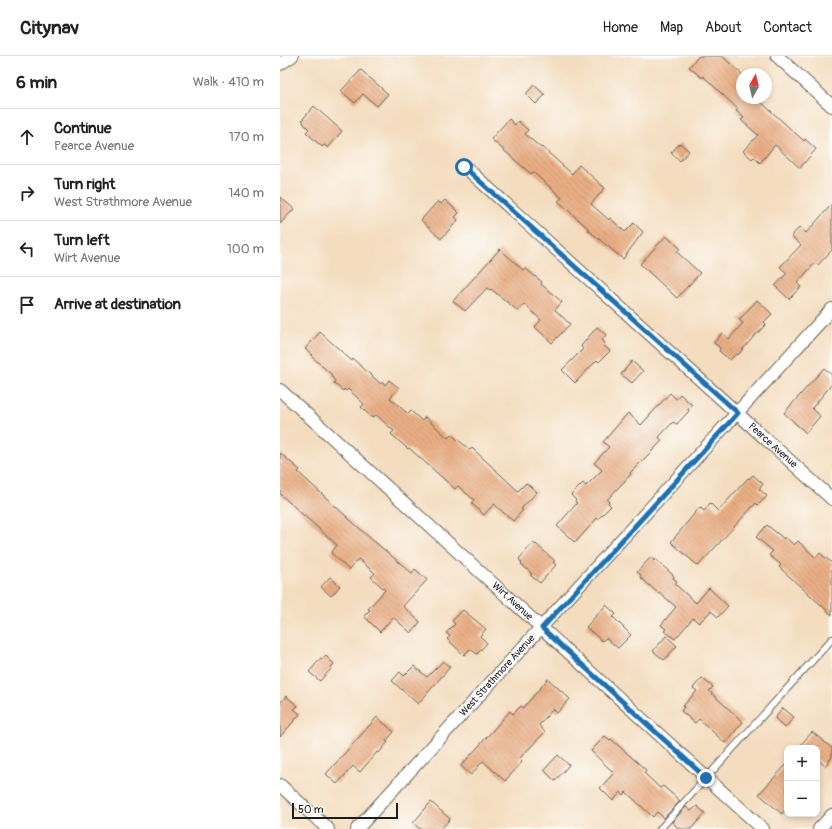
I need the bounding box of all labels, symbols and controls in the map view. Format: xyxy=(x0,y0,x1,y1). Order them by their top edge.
text: Citynav xyxy=(20,16,79,40)
text: Home xyxy=(603,19,638,36)
text: Map xyxy=(660,19,683,36)
text: About xyxy=(705,19,741,36)
text: Contact xyxy=(763,19,812,36)
north arrow xyxy=(736,68,772,104)
text: 6 min xyxy=(16,72,57,93)
text: Walk · 410 m xyxy=(193,74,264,90)
text: Continue xyxy=(54,119,112,138)
icon: ahead xyxy=(16,126,38,148)
text: 170 m xyxy=(229,129,264,145)
text: Pearce Avenue xyxy=(54,138,134,154)
route start xyxy=(455,158,473,176)
text: Turn right xyxy=(54,175,115,194)
icon: right xyxy=(16,182,38,204)
text: 140 m xyxy=(228,185,264,201)
text: West Strathmore Avenue xyxy=(54,194,192,210)
text: Turn left xyxy=(54,231,110,250)
icon: left xyxy=(16,238,38,260)
text: 100 m xyxy=(227,241,264,257)
text: Wirt Avenue xyxy=(54,250,120,266)
icon: arrive xyxy=(16,294,38,316)
text: Arrive at destination xyxy=(54,295,181,314)
street label: Pearce Avenue xyxy=(746,420,800,471)
street label: Wirt Avenue xyxy=(490,580,535,623)
street label: West Strathmore Avenue xyxy=(457,632,538,719)
map controls xyxy=(784,745,820,817)
button: + xyxy=(784,745,820,781)
route end xyxy=(697,769,715,787)
button: − xyxy=(784,781,820,817)
scale bar xyxy=(292,801,398,820)
text: 50 m xyxy=(298,803,324,816)

